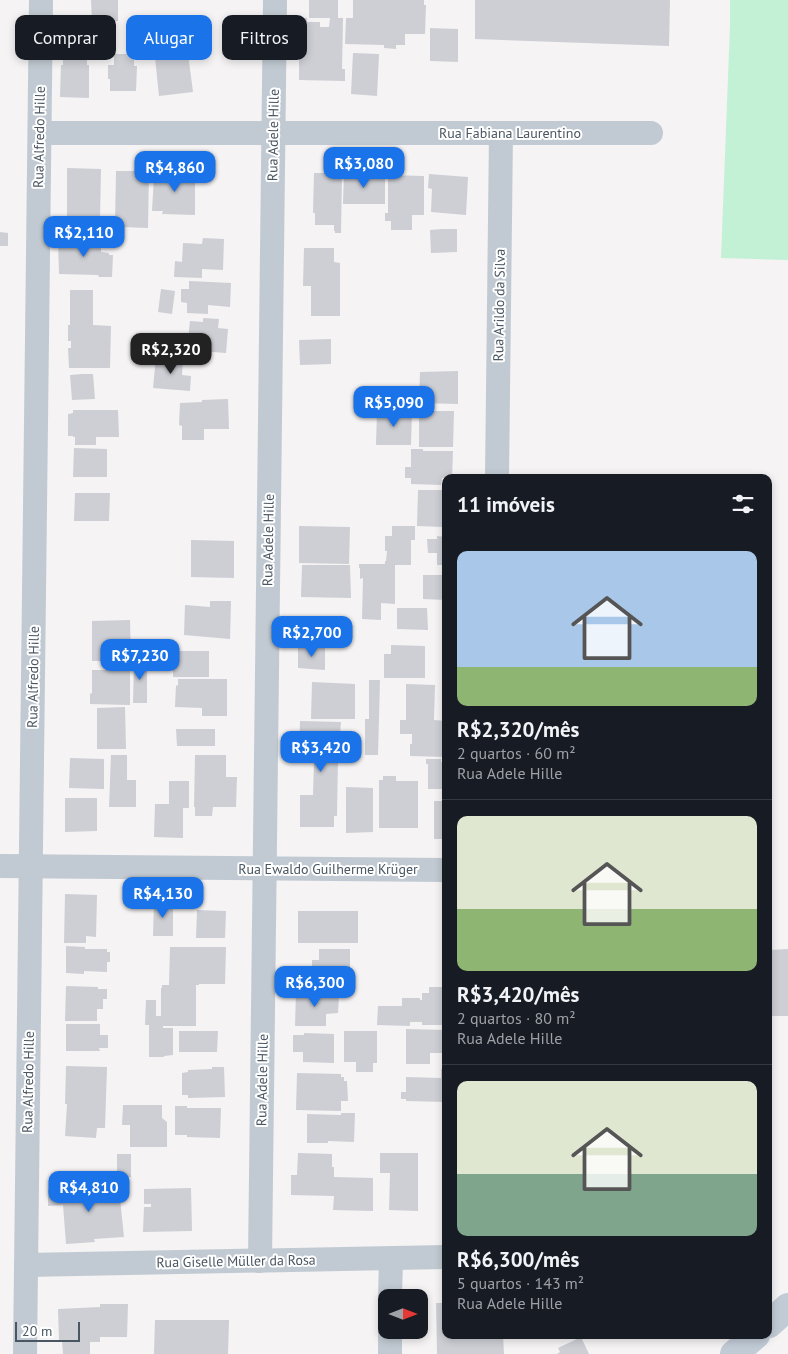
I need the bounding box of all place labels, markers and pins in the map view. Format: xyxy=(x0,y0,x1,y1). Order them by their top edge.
pin: R$3,080 xyxy=(318,146,410,189)
pin: R$4,860 xyxy=(129,150,221,193)
pin: R$2,110 xyxy=(38,216,130,258)
pin: R$2,320 xyxy=(125,332,217,375)
pin: R$5,090 xyxy=(348,386,440,428)
pin: R$2,700 xyxy=(266,616,358,658)
pin: R$7,230 xyxy=(94,638,186,681)
pin: R$3,420 xyxy=(275,730,367,773)
pin: R$4,130 xyxy=(117,876,209,919)
pin: R$6,300 xyxy=(269,966,361,1008)
pin: R$4,810 xyxy=(43,1170,135,1213)

